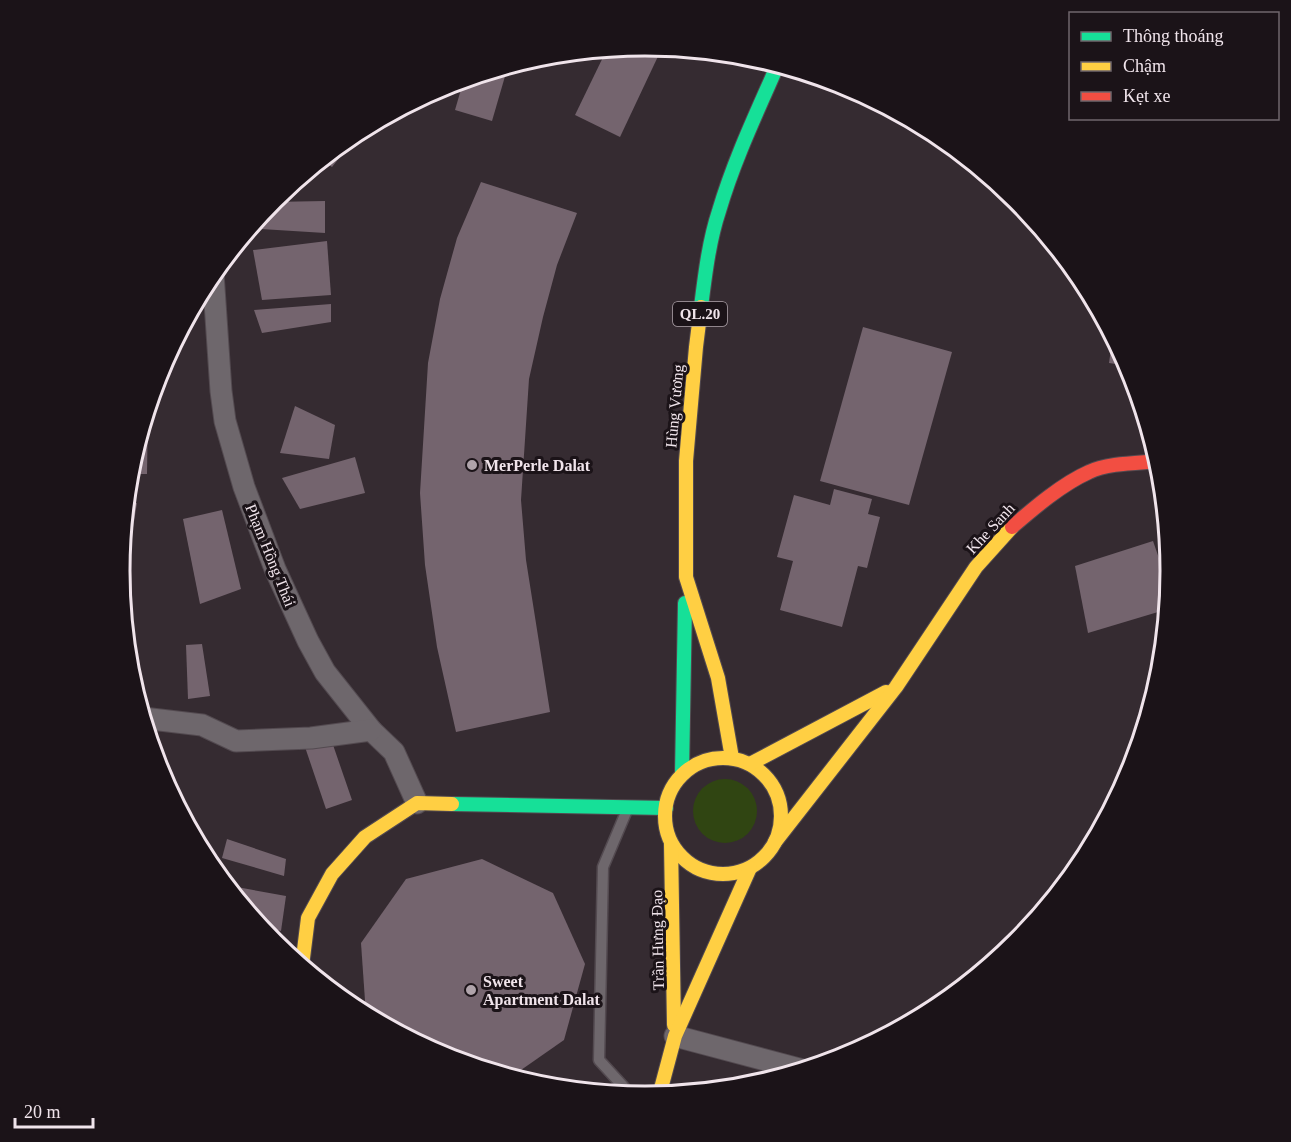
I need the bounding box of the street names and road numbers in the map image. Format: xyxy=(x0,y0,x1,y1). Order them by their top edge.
road number: QL.20 xyxy=(673,302,727,326)
street label: Hùng Vương xyxy=(662,363,688,449)
street label: Khe Sanh xyxy=(963,500,1018,557)
street label: Phạm Hồng Thái xyxy=(241,501,299,610)
street label: Trần Hưng Đạo xyxy=(648,890,668,990)

